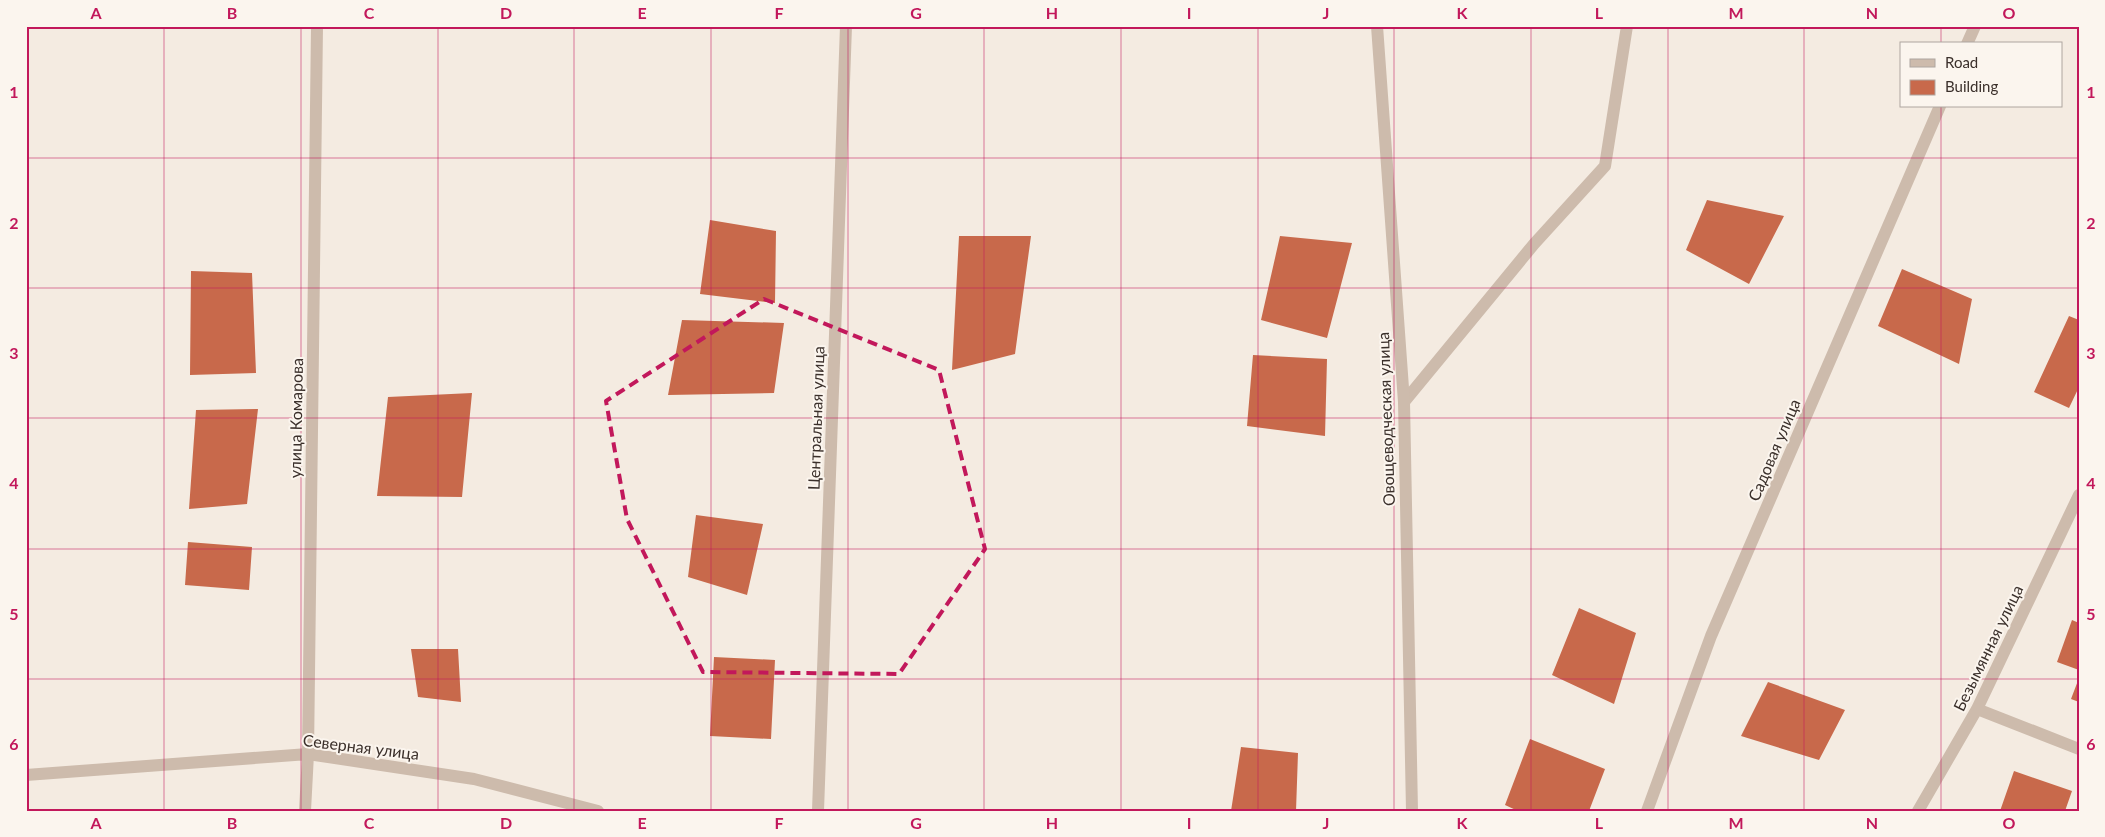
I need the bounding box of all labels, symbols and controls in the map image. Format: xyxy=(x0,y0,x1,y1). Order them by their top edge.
text: A xyxy=(89,3,102,22)
text: B xyxy=(227,3,237,22)
text: C xyxy=(364,3,375,22)
text: D xyxy=(500,3,512,22)
text: E xyxy=(637,3,647,22)
text: F xyxy=(774,3,784,22)
text: G xyxy=(910,3,922,22)
text: H xyxy=(1046,3,1058,22)
text: I xyxy=(1187,3,1191,22)
text: J xyxy=(1323,3,1329,22)
text: K xyxy=(1457,3,1469,22)
text: L xyxy=(1595,3,1604,22)
text: M xyxy=(1728,3,1744,22)
text: N xyxy=(1866,3,1878,22)
text: O xyxy=(2003,3,2016,22)
legend xyxy=(1900,42,2062,108)
text: Road xyxy=(1945,53,1978,71)
text: Building xyxy=(1945,77,1998,95)
text: 1 xyxy=(9,82,19,101)
text: 1 xyxy=(2086,82,2096,101)
text: 2 xyxy=(9,213,19,232)
text: 2 xyxy=(2086,213,2096,232)
street label: Овощеводческая улица xyxy=(1373,332,1398,506)
text: 3 xyxy=(9,343,19,362)
text: 3 xyxy=(2086,343,2096,362)
street label: Центральная улица xyxy=(803,346,828,490)
street label: улица Комарова xyxy=(285,358,306,478)
street label: Садовая улица xyxy=(1743,396,1804,504)
text: 4 xyxy=(9,473,19,492)
text: 4 xyxy=(2086,473,2096,492)
street label: Безымянная улица xyxy=(1949,582,2026,714)
text: 5 xyxy=(9,604,19,623)
text: 5 xyxy=(2086,604,2096,623)
street label: Северная улица xyxy=(302,730,420,763)
text: 6 xyxy=(9,734,19,753)
text: 6 xyxy=(2086,734,2096,753)
text: A xyxy=(89,813,102,832)
text: B xyxy=(227,813,237,832)
text: C xyxy=(364,813,375,832)
text: D xyxy=(500,813,512,832)
text: E xyxy=(637,813,647,832)
text: F xyxy=(774,813,784,832)
text: G xyxy=(910,813,922,832)
text: H xyxy=(1046,813,1058,832)
text: I xyxy=(1187,813,1191,832)
text: J xyxy=(1323,813,1329,832)
text: K xyxy=(1457,813,1469,832)
text: L xyxy=(1595,813,1604,832)
text: M xyxy=(1728,813,1744,832)
text: N xyxy=(1866,813,1878,832)
text: O xyxy=(2003,813,2016,832)

